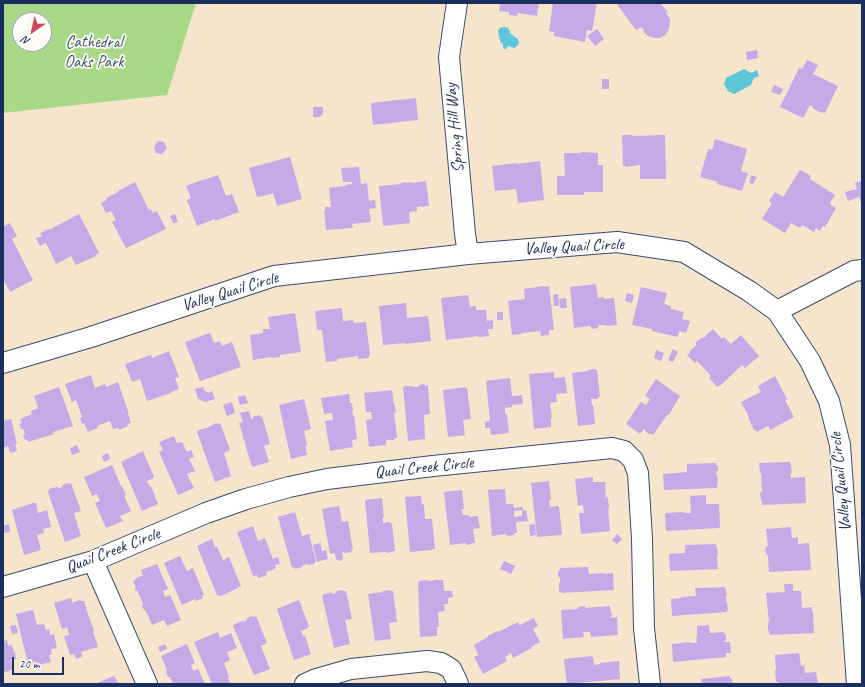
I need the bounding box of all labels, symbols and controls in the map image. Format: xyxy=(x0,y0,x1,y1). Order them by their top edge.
north arrow xyxy=(12,12,52,52)
text: N xyxy=(19,33,33,49)
park label: Cathedral Oaks Park xyxy=(65,33,123,73)
street label: Spring Hill Way xyxy=(441,82,469,174)
street label: Valley Quail Circle xyxy=(524,234,624,260)
street label: Valley Quail Circle xyxy=(179,268,281,316)
street label: Valley Quail Circle xyxy=(826,431,856,533)
street label: Quail Creek Circle xyxy=(374,453,474,483)
street label: Quail Creek Circle xyxy=(63,524,163,578)
scale bar xyxy=(14,649,66,675)
text: 20 m xyxy=(19,656,39,672)

